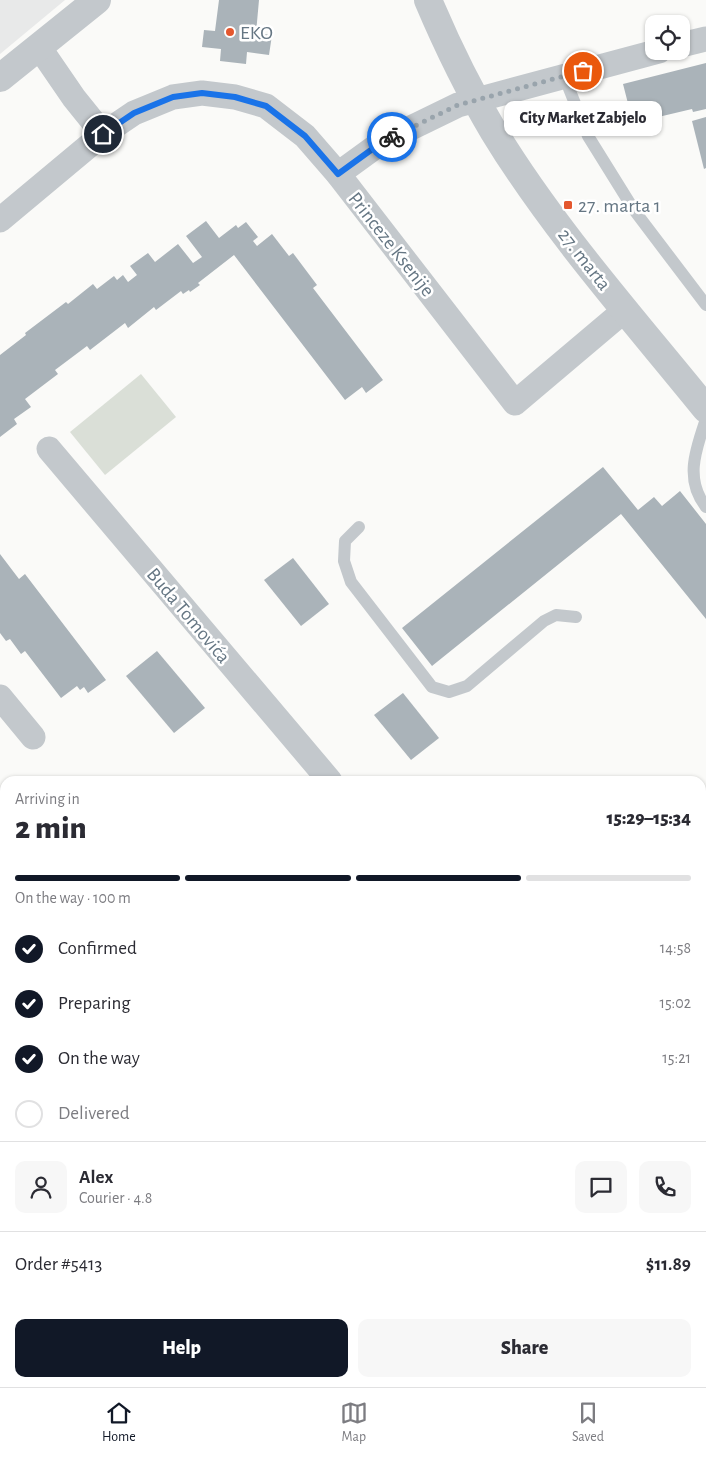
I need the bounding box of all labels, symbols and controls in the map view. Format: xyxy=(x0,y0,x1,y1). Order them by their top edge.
map controls xyxy=(645,15,690,60)
button: locate xyxy=(645,15,690,60)
place label: EKO xyxy=(240,23,273,43)
marker: EKO xyxy=(224,26,236,38)
pin xyxy=(562,50,604,92)
icon: bag xyxy=(569,57,597,85)
callout: City Market Zabjelo xyxy=(504,101,662,136)
text: City Market Zabjelo xyxy=(520,110,646,126)
courier xyxy=(367,112,417,162)
pin xyxy=(82,113,124,155)
icon: home xyxy=(89,120,117,148)
icon: bike xyxy=(378,123,406,151)
street label: Princeze Ksenije xyxy=(344,189,438,301)
place label: 27. marta 1 xyxy=(578,196,661,216)
marker: 27. marta 1 xyxy=(562,199,574,211)
street label: 27. marta xyxy=(554,225,614,294)
street label: Buda Tomovića xyxy=(143,564,234,667)
text: Arriving in xyxy=(15,791,80,807)
text: 15:29–15:34 xyxy=(607,809,691,828)
text: 2 min xyxy=(15,812,87,844)
text: On the way · 100 m xyxy=(15,890,131,906)
icon: check xyxy=(15,935,43,963)
text: Confirmed xyxy=(58,939,137,958)
text: 14:58 xyxy=(660,940,691,956)
icon: check xyxy=(15,990,43,1018)
text: Preparing xyxy=(58,994,131,1013)
text: 15:02 xyxy=(659,995,691,1011)
icon: check xyxy=(15,1045,43,1073)
text: On the way xyxy=(58,1049,140,1068)
text: 15:21 xyxy=(662,1050,691,1066)
text: Delivered xyxy=(58,1104,130,1123)
button: person xyxy=(15,1161,67,1213)
button: chat xyxy=(575,1161,627,1213)
button: phone xyxy=(639,1161,691,1213)
text: Alex xyxy=(79,1168,113,1187)
text: Courier · 4.8 xyxy=(79,1190,152,1206)
text: Order #5413 xyxy=(15,1255,102,1274)
text: $11.89 xyxy=(646,1255,691,1274)
button: Help xyxy=(15,1319,348,1377)
button: Share xyxy=(358,1319,691,1377)
tab: Home xyxy=(102,1399,136,1446)
tab: Map xyxy=(340,1399,368,1446)
tab: Saved xyxy=(572,1399,604,1446)

